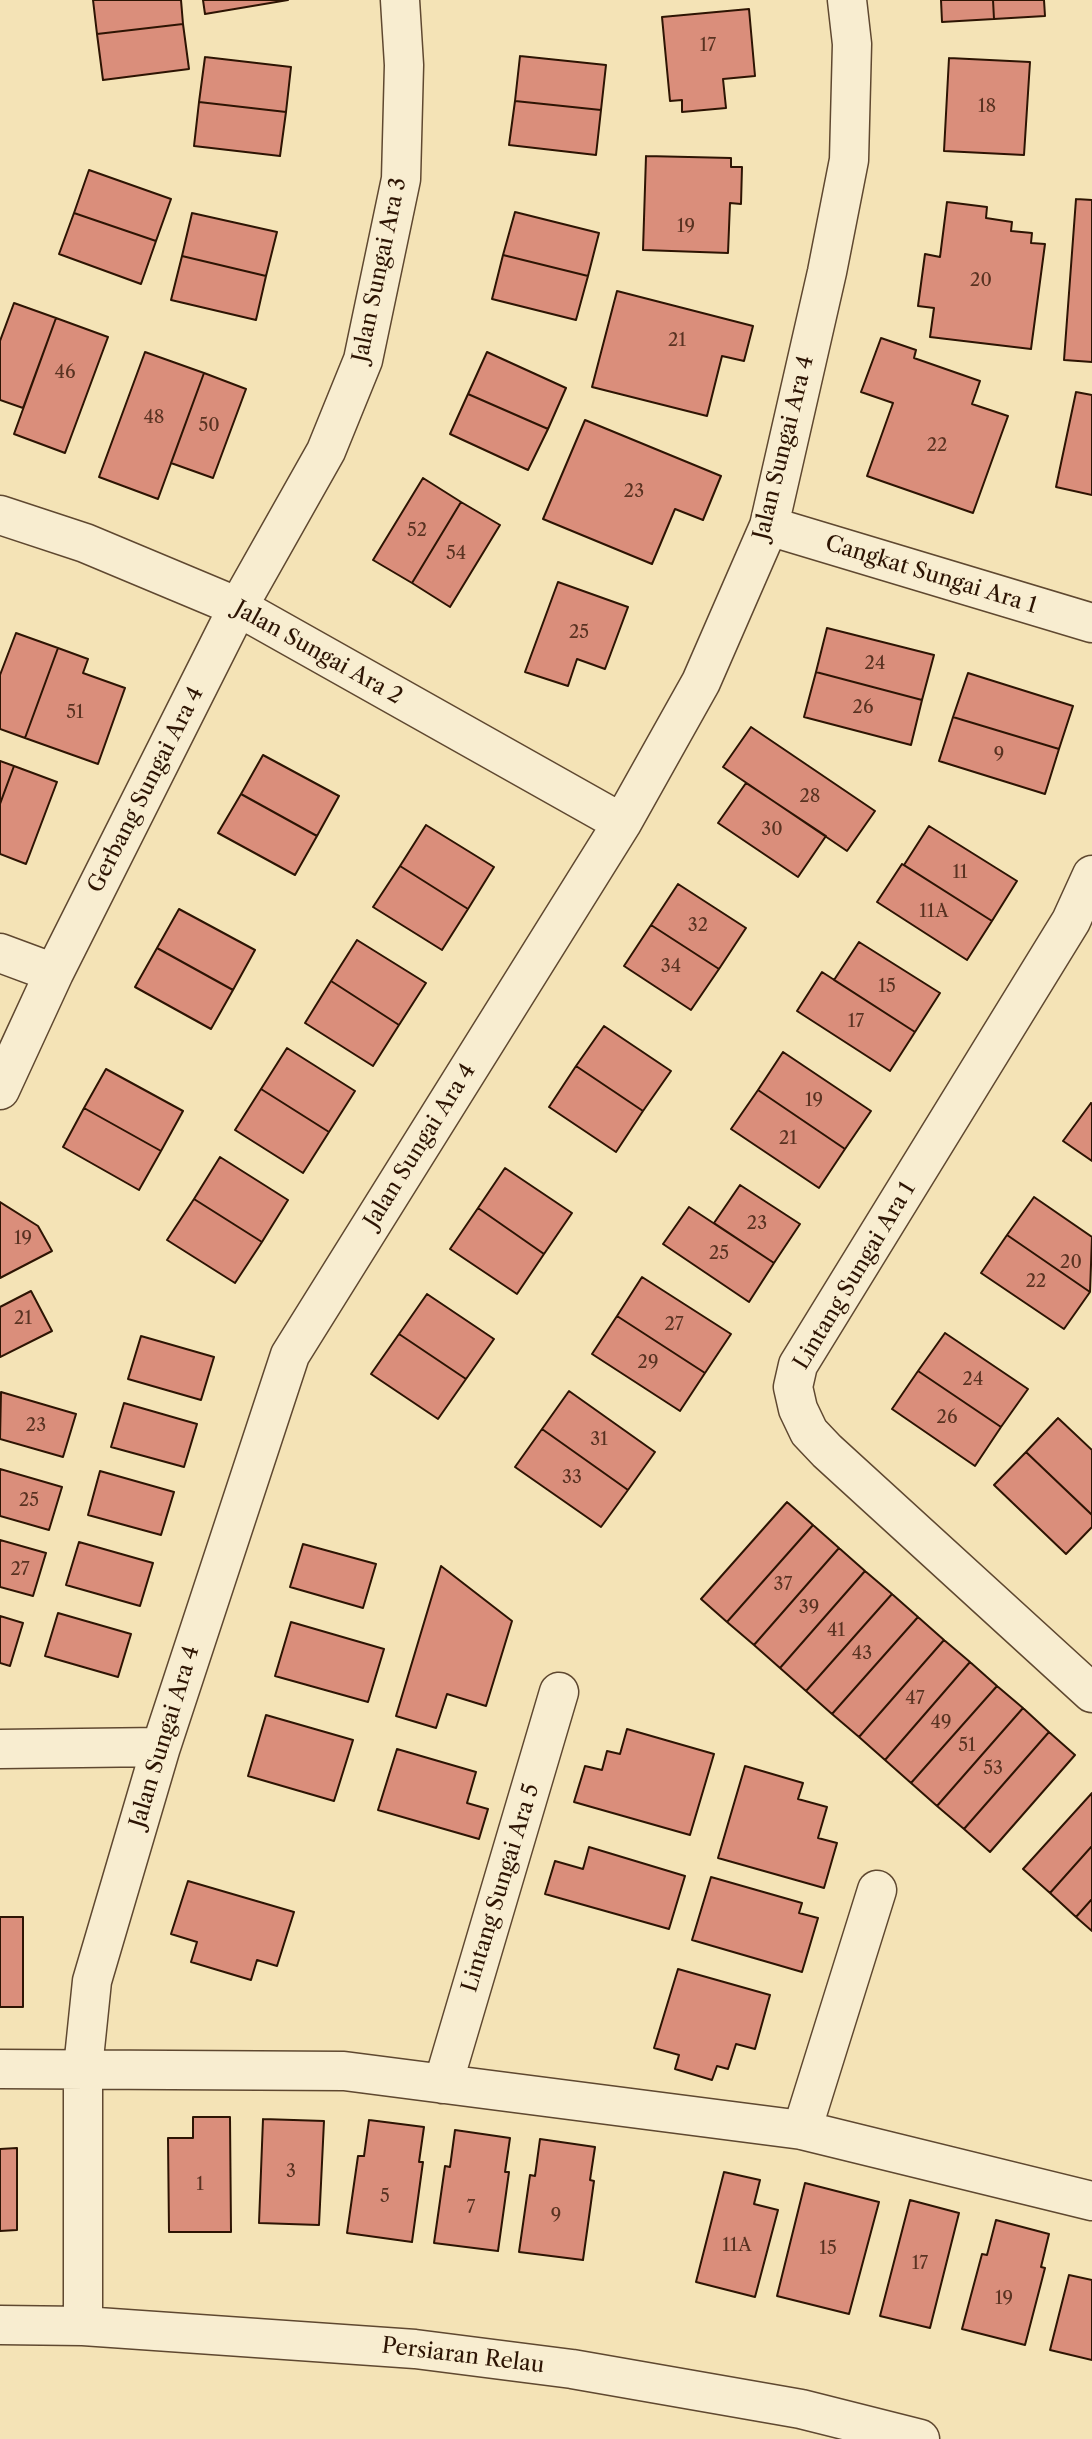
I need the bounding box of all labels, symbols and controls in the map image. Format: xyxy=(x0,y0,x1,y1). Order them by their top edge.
house number: 17 xyxy=(700,35,716,57)
house number: 18 xyxy=(978,96,996,118)
street label: Jalan Sungai Ara 3 xyxy=(348,175,412,365)
house number: 19 xyxy=(677,216,695,238)
house number: 20 xyxy=(970,270,992,292)
house number: 21 xyxy=(668,330,686,352)
street label: Jalan Sungai Ara 4 xyxy=(748,353,820,543)
house number: 46 xyxy=(55,362,75,384)
house number: 48 xyxy=(143,407,165,429)
house number: 50 xyxy=(198,415,220,437)
house number: 22 xyxy=(927,435,947,457)
house number: 23 xyxy=(624,481,644,503)
house number: 52 xyxy=(407,520,427,542)
street label: Cangkat Sungai Ara 1 xyxy=(822,530,1040,620)
house number: 54 xyxy=(446,543,466,565)
street label: Jalan Sungai Ara 2 xyxy=(229,596,407,710)
house number: 25 xyxy=(569,622,589,644)
house number: 24 xyxy=(865,653,885,675)
street label: Gerbang Sungai Ara 4 xyxy=(83,683,209,897)
house number: 26 xyxy=(853,697,873,719)
house number: 51 xyxy=(66,702,84,724)
house number: 9 xyxy=(994,744,1004,766)
house number: 28 xyxy=(799,786,821,808)
house number: 30 xyxy=(761,819,783,841)
house number: 11 xyxy=(952,862,968,884)
house number: 11A xyxy=(919,901,949,923)
house number: 32 xyxy=(688,915,708,937)
house number: 34 xyxy=(661,956,681,978)
house number: 15 xyxy=(878,976,896,998)
house number: 17 xyxy=(848,1011,864,1033)
street label: Jalan Sungai Ara 4 xyxy=(359,1059,481,1233)
house number: 19 xyxy=(805,1090,823,1112)
house number: 21 xyxy=(779,1128,797,1150)
street label: Lintang Sungai Ara 1 xyxy=(789,1178,921,1374)
house number: 23 xyxy=(747,1213,767,1235)
house number: 19 xyxy=(14,1228,32,1250)
house number: 25 xyxy=(709,1243,729,1265)
house number: 20 xyxy=(1060,1252,1082,1274)
house number: 22 xyxy=(1026,1271,1046,1293)
house number: 21 xyxy=(14,1308,32,1330)
house number: 27 xyxy=(664,1314,684,1336)
house number: 29 xyxy=(638,1352,658,1374)
house number: 24 xyxy=(963,1369,983,1391)
house number: 26 xyxy=(937,1407,957,1429)
house number: 23 xyxy=(26,1415,46,1437)
house number: 31 xyxy=(590,1429,608,1451)
house number: 33 xyxy=(562,1467,582,1489)
house number: 25 xyxy=(19,1490,39,1512)
house number: 27 xyxy=(10,1559,30,1581)
house number: 37 xyxy=(774,1574,792,1596)
house number: 39 xyxy=(799,1597,819,1619)
house number: 41 xyxy=(827,1620,845,1642)
street label: Jalan Sungai Ara 4 xyxy=(125,1643,205,1831)
house number: 43 xyxy=(852,1643,872,1665)
house number: 47 xyxy=(905,1688,925,1710)
house number: 49 xyxy=(931,1712,951,1734)
house number: 51 xyxy=(958,1735,976,1757)
house number: 53 xyxy=(983,1758,1003,1780)
street label: Lintang Sungai Ara 5 xyxy=(457,1781,545,1995)
house number: 3 xyxy=(286,2161,296,2183)
house number: 1 xyxy=(196,2174,204,2196)
house number: 5 xyxy=(380,2186,390,2208)
house number: 7 xyxy=(467,2197,475,2219)
house number: 9 xyxy=(551,2205,561,2227)
house number: 11A xyxy=(722,2235,752,2257)
house number: 15 xyxy=(819,2238,837,2260)
house number: 17 xyxy=(912,2253,928,2275)
house number: 19 xyxy=(995,2288,1013,2310)
street label: Persiaran Relau xyxy=(380,2333,546,2379)

